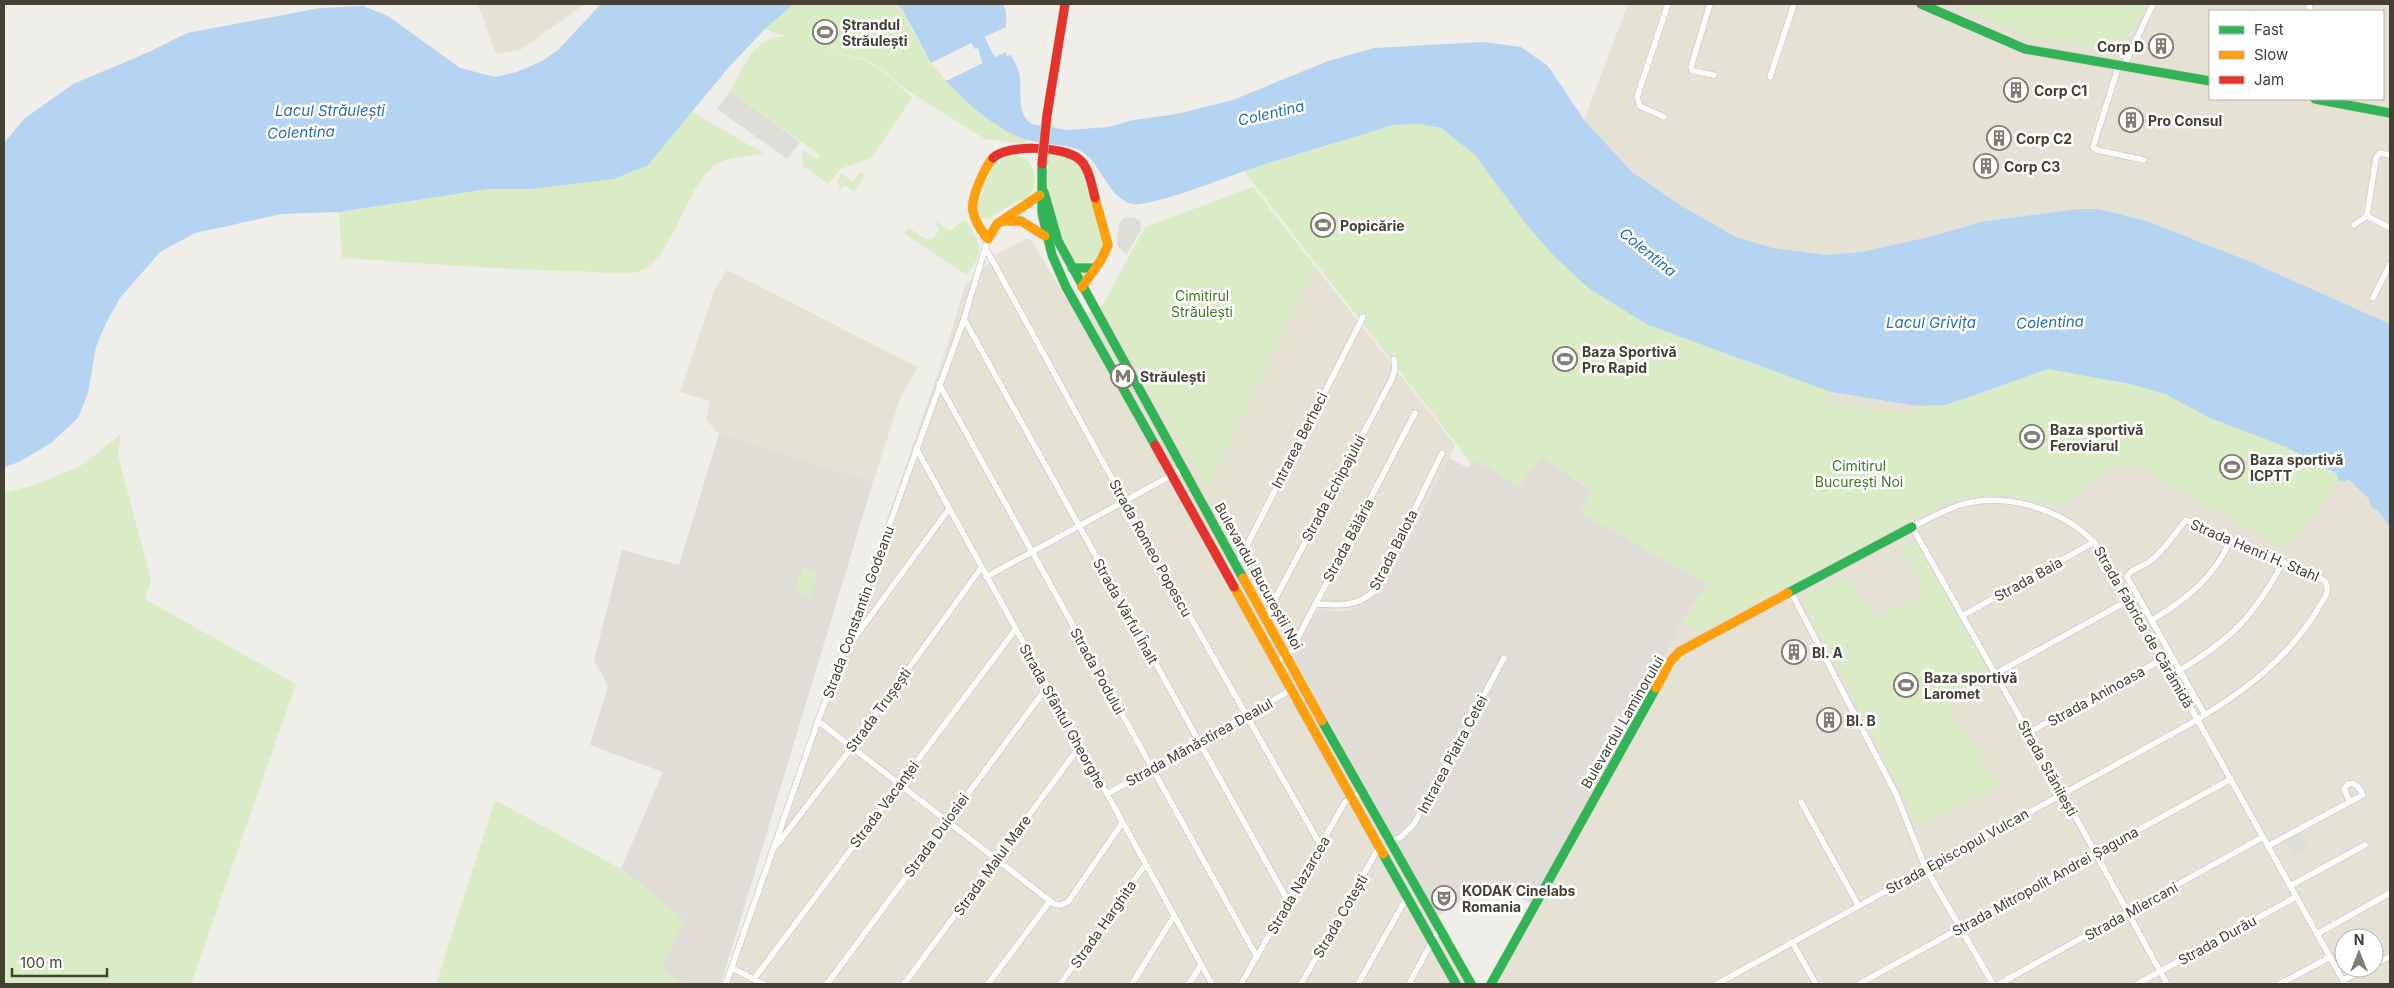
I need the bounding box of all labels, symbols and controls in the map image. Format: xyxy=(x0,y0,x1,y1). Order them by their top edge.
legend xyxy=(2209,10,2384,100)
place label: Ștrandul Străulești xyxy=(842,16,908,49)
sports icon: Ștrandul Străulești xyxy=(812,19,838,45)
text: Fast xyxy=(2254,20,2284,39)
building icon: Corp D xyxy=(2148,33,2174,59)
place label: Corp D xyxy=(2097,38,2144,55)
text: Slow xyxy=(2254,45,2288,64)
text: Jam xyxy=(2254,70,2284,89)
building icon: Corp C1 xyxy=(2003,77,2029,103)
place label: Corp C1 xyxy=(2034,82,2087,99)
water label: Colentina xyxy=(1236,96,1306,130)
water label: Lacul Străulești xyxy=(275,101,385,120)
building icon: Pro Consul xyxy=(2118,107,2144,133)
place label: Pro Consul xyxy=(2148,112,2222,129)
water label: Colentina xyxy=(267,121,335,143)
building icon: Corp C2 xyxy=(1986,125,2012,151)
place label: Corp C2 xyxy=(2016,130,2072,147)
building icon: Corp C3 xyxy=(1973,153,1999,179)
place label: Corp C3 xyxy=(2004,158,2060,175)
sports icon: Popicărie xyxy=(1310,212,1336,238)
place label: Popicărie xyxy=(1340,217,1405,234)
water label: Colentina xyxy=(1616,223,1680,281)
park label: Cimitirul Străulești xyxy=(1171,287,1233,321)
water label: Colentina xyxy=(2016,311,2084,333)
water label: Lacul Grivița xyxy=(1886,313,1976,332)
place label: Baza Sportivă Pro Rapid xyxy=(1582,343,1677,376)
sports icon: Baza Sportivă Pro Rapid xyxy=(1552,346,1578,372)
metro station icon: Străulești xyxy=(1110,363,1136,389)
place label: Străulești xyxy=(1140,368,1206,385)
street label: Intrarea Berheci xyxy=(1267,389,1331,491)
place label: Baza sportivă Feroviarul xyxy=(2050,421,2143,454)
sports icon: Baza sportivă Feroviarul xyxy=(2019,424,2045,450)
street label: Strada Echipajului xyxy=(1298,432,1368,544)
place label: Baza sportivă ICPTT xyxy=(2250,451,2343,484)
sports icon: Baza sportivă ICPTT xyxy=(2219,454,2245,480)
park label: Cimitirul București Noi xyxy=(1815,457,1903,491)
street label: Strada Romeo Popescu xyxy=(1106,476,1196,620)
street label: Strada Bălăria xyxy=(1319,495,1377,585)
street label: Bulevardul Bucureștii Noi xyxy=(1211,499,1307,653)
street label: Strada Balota xyxy=(1365,507,1421,593)
street label: Strada Henri H. Stahl xyxy=(2188,515,2322,585)
street label: Strada Constantin Godeanu xyxy=(819,523,897,701)
street label: Strada Fabrica de Cărămidă xyxy=(2091,543,2197,711)
street label: Strada Baia xyxy=(1991,553,2065,605)
street label: Strada Vârful Înalt xyxy=(1090,555,1162,667)
street label: Strada Podului xyxy=(1067,625,1129,717)
building icon: Bl. A xyxy=(1781,639,1807,665)
street label: Strada Sfântul Gheorghe xyxy=(1016,641,1110,791)
place label: Bl. A xyxy=(1812,644,1844,661)
street label: Bulevardul Laminorului xyxy=(1577,653,1667,791)
street label: Strada Aninoasa xyxy=(2045,662,2147,730)
street label: Strada Trușești xyxy=(842,665,915,756)
place label: Baza sportivă Laromet xyxy=(1924,669,2017,702)
sports icon: Baza sportivă Laromet xyxy=(1893,672,1919,698)
street label: Intrarea Piatra Cetei xyxy=(1414,692,1490,816)
street label: Strada Mănăstirea Dealul xyxy=(1122,694,1276,790)
building icon: Bl. B xyxy=(1816,707,1842,733)
place label: Bl. B xyxy=(1846,712,1876,729)
street label: Strada Stănilești xyxy=(2014,717,2081,819)
street label: Strada Vacanței xyxy=(846,757,923,851)
street label: Strada Duiosiei xyxy=(900,790,972,880)
street label: Strada Episcopul Vulcan xyxy=(1882,805,2032,897)
street label: Strada Malul Mare xyxy=(950,811,1034,919)
street label: Strada Mitropolit Andrei Șaguna xyxy=(1949,823,2142,940)
street label: Strada Nazarcea xyxy=(1263,833,1333,937)
street label: Strada Cotești xyxy=(1309,871,1372,961)
street label: Strada Harghita xyxy=(1066,877,1140,971)
street label: Strada Miercani xyxy=(2081,878,2181,944)
place label: KODAK Cinelabs Romania xyxy=(1462,882,1576,915)
theatre icon: KODAK Cinelabs Romania xyxy=(1431,885,1457,911)
street label: Strada Durău xyxy=(2175,912,2259,968)
north arrow xyxy=(2334,928,2384,978)
text: N xyxy=(2354,931,2364,948)
scale bar xyxy=(12,946,108,978)
text: 100 m xyxy=(20,953,62,972)

